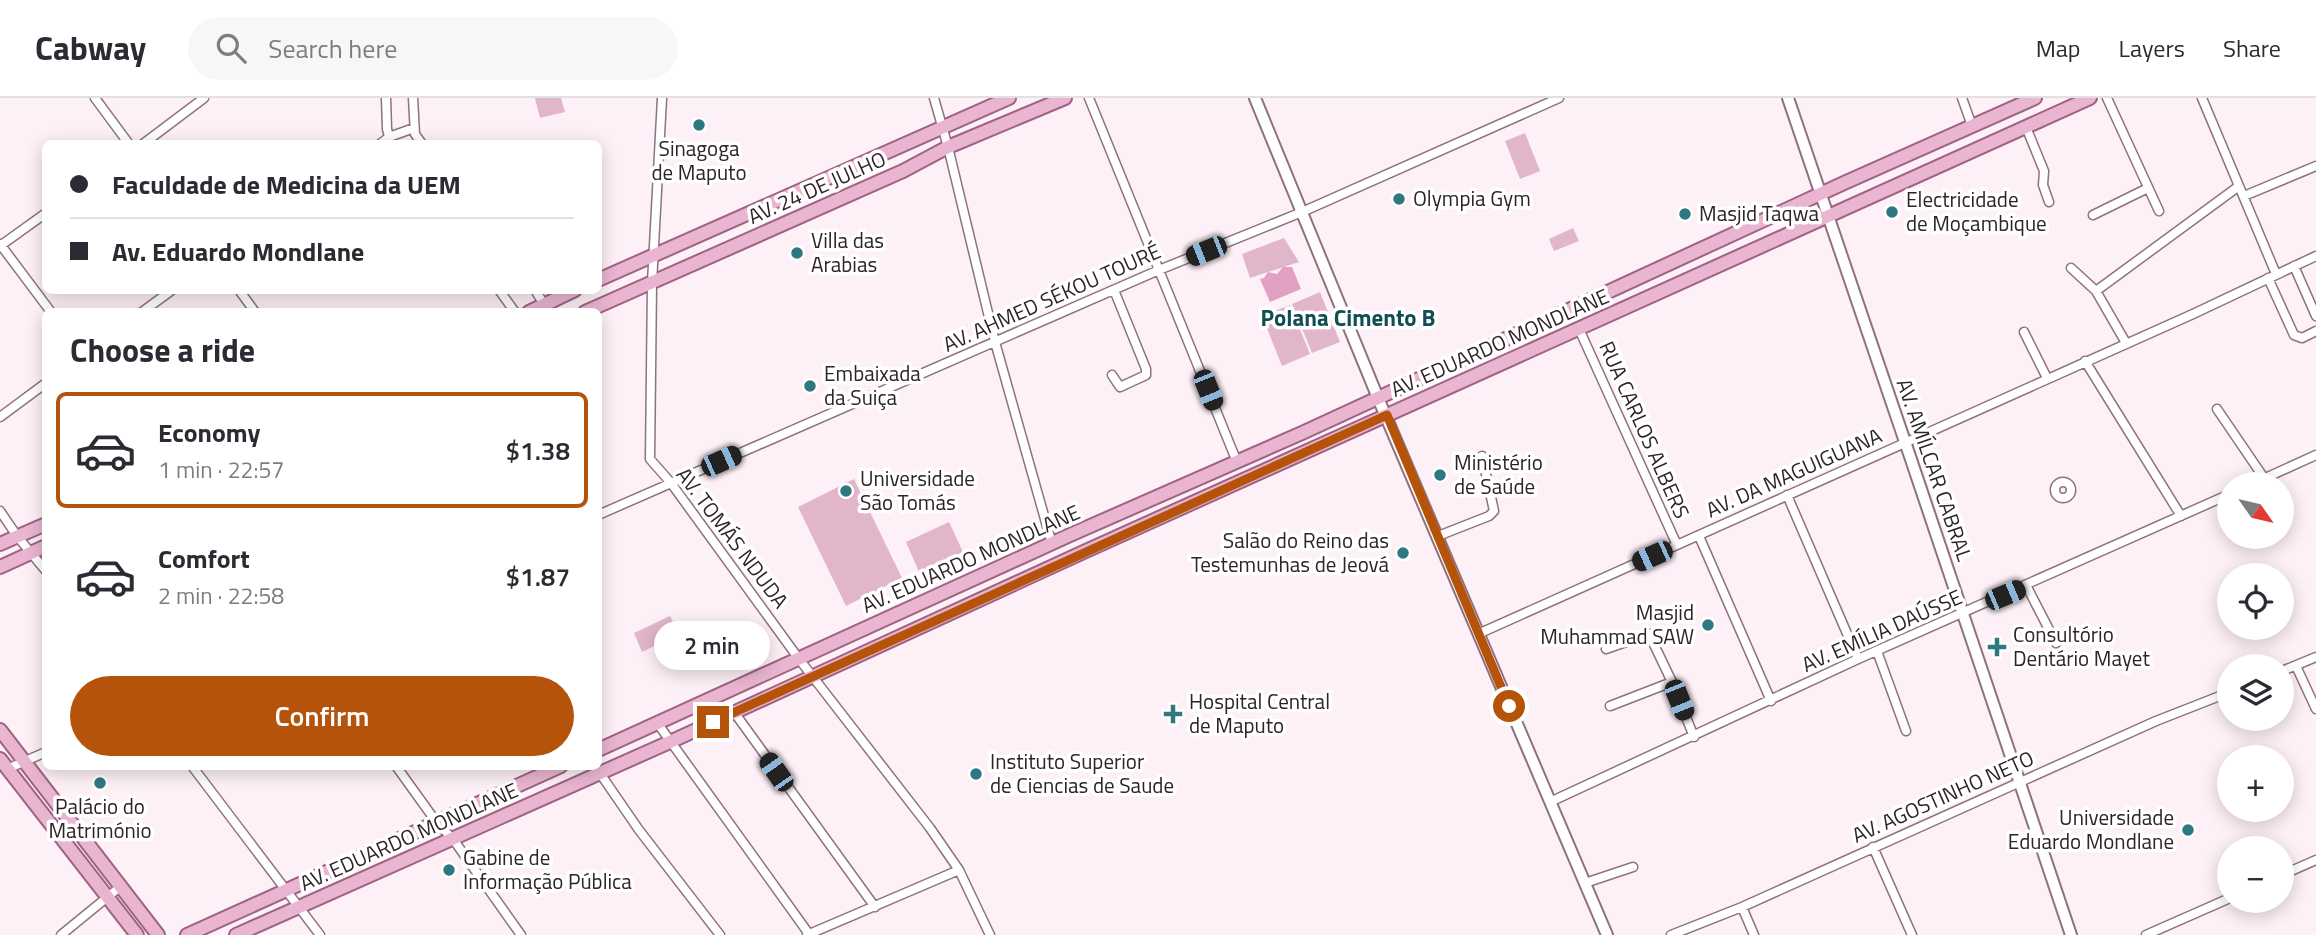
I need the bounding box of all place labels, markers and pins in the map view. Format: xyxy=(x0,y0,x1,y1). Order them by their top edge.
marker: Sinagoga de Maputo xyxy=(691,117,707,133)
place label: Sinagoga de Maputo xyxy=(651,132,747,188)
place label: Olympia Gym xyxy=(1413,182,1531,214)
place label: Electricidade de Moçambique xyxy=(1906,183,2047,239)
marker: Olympia Gym xyxy=(1391,191,1407,207)
place label: Masjid Taqwa xyxy=(1699,197,1819,229)
marker: Electricidade de Moçambique xyxy=(1884,204,1900,220)
marker: Masjid Taqwa xyxy=(1677,206,1693,222)
place label: Villa das Arabias xyxy=(811,224,884,280)
marker: Villa das Arabias xyxy=(789,245,805,261)
place label: Embaixada da Suiça xyxy=(824,357,921,413)
marker: Embaixada da Suiça xyxy=(802,378,818,394)
place label: Ministério de Saúde xyxy=(1454,446,1543,502)
place label: Universidade São Tomás xyxy=(860,462,975,518)
marker: Ministério de Saúde xyxy=(1432,467,1448,483)
marker: Universidade São Tomás xyxy=(838,483,854,499)
place label: Salão do Reino das Testemunhas de Jeová xyxy=(1191,524,1389,580)
marker: Salão do Reino das Testemunhas de Jeová xyxy=(1395,545,1411,561)
place label: Masjid Muhammad SAW xyxy=(1540,596,1694,652)
marker: Masjid Muhammad SAW xyxy=(1700,617,1716,633)
place label: Consultório Dentário Mayet xyxy=(2013,618,2150,674)
marker: Consultório Dentário Mayet xyxy=(1987,637,2007,657)
place label: Hospital Central de Maputo xyxy=(1189,685,1330,741)
marker: Hospital Central de Maputo xyxy=(1163,704,1183,724)
place label: Instituto Superior de Ciencias de Saude xyxy=(990,745,1174,801)
marker: Instituto Superior de Ciencias de Saude xyxy=(968,766,984,782)
marker: Palácio do Matrimónio xyxy=(92,775,108,791)
place label: Palácio do Matrimónio xyxy=(48,790,152,846)
place label: Universidade Eduardo Mondlane xyxy=(2008,801,2174,857)
marker: Universidade Eduardo Mondlane xyxy=(2180,822,2196,838)
place label: Gabine de Informação Pública xyxy=(463,841,632,897)
marker: Gabine de Informação Pública xyxy=(441,862,457,878)

